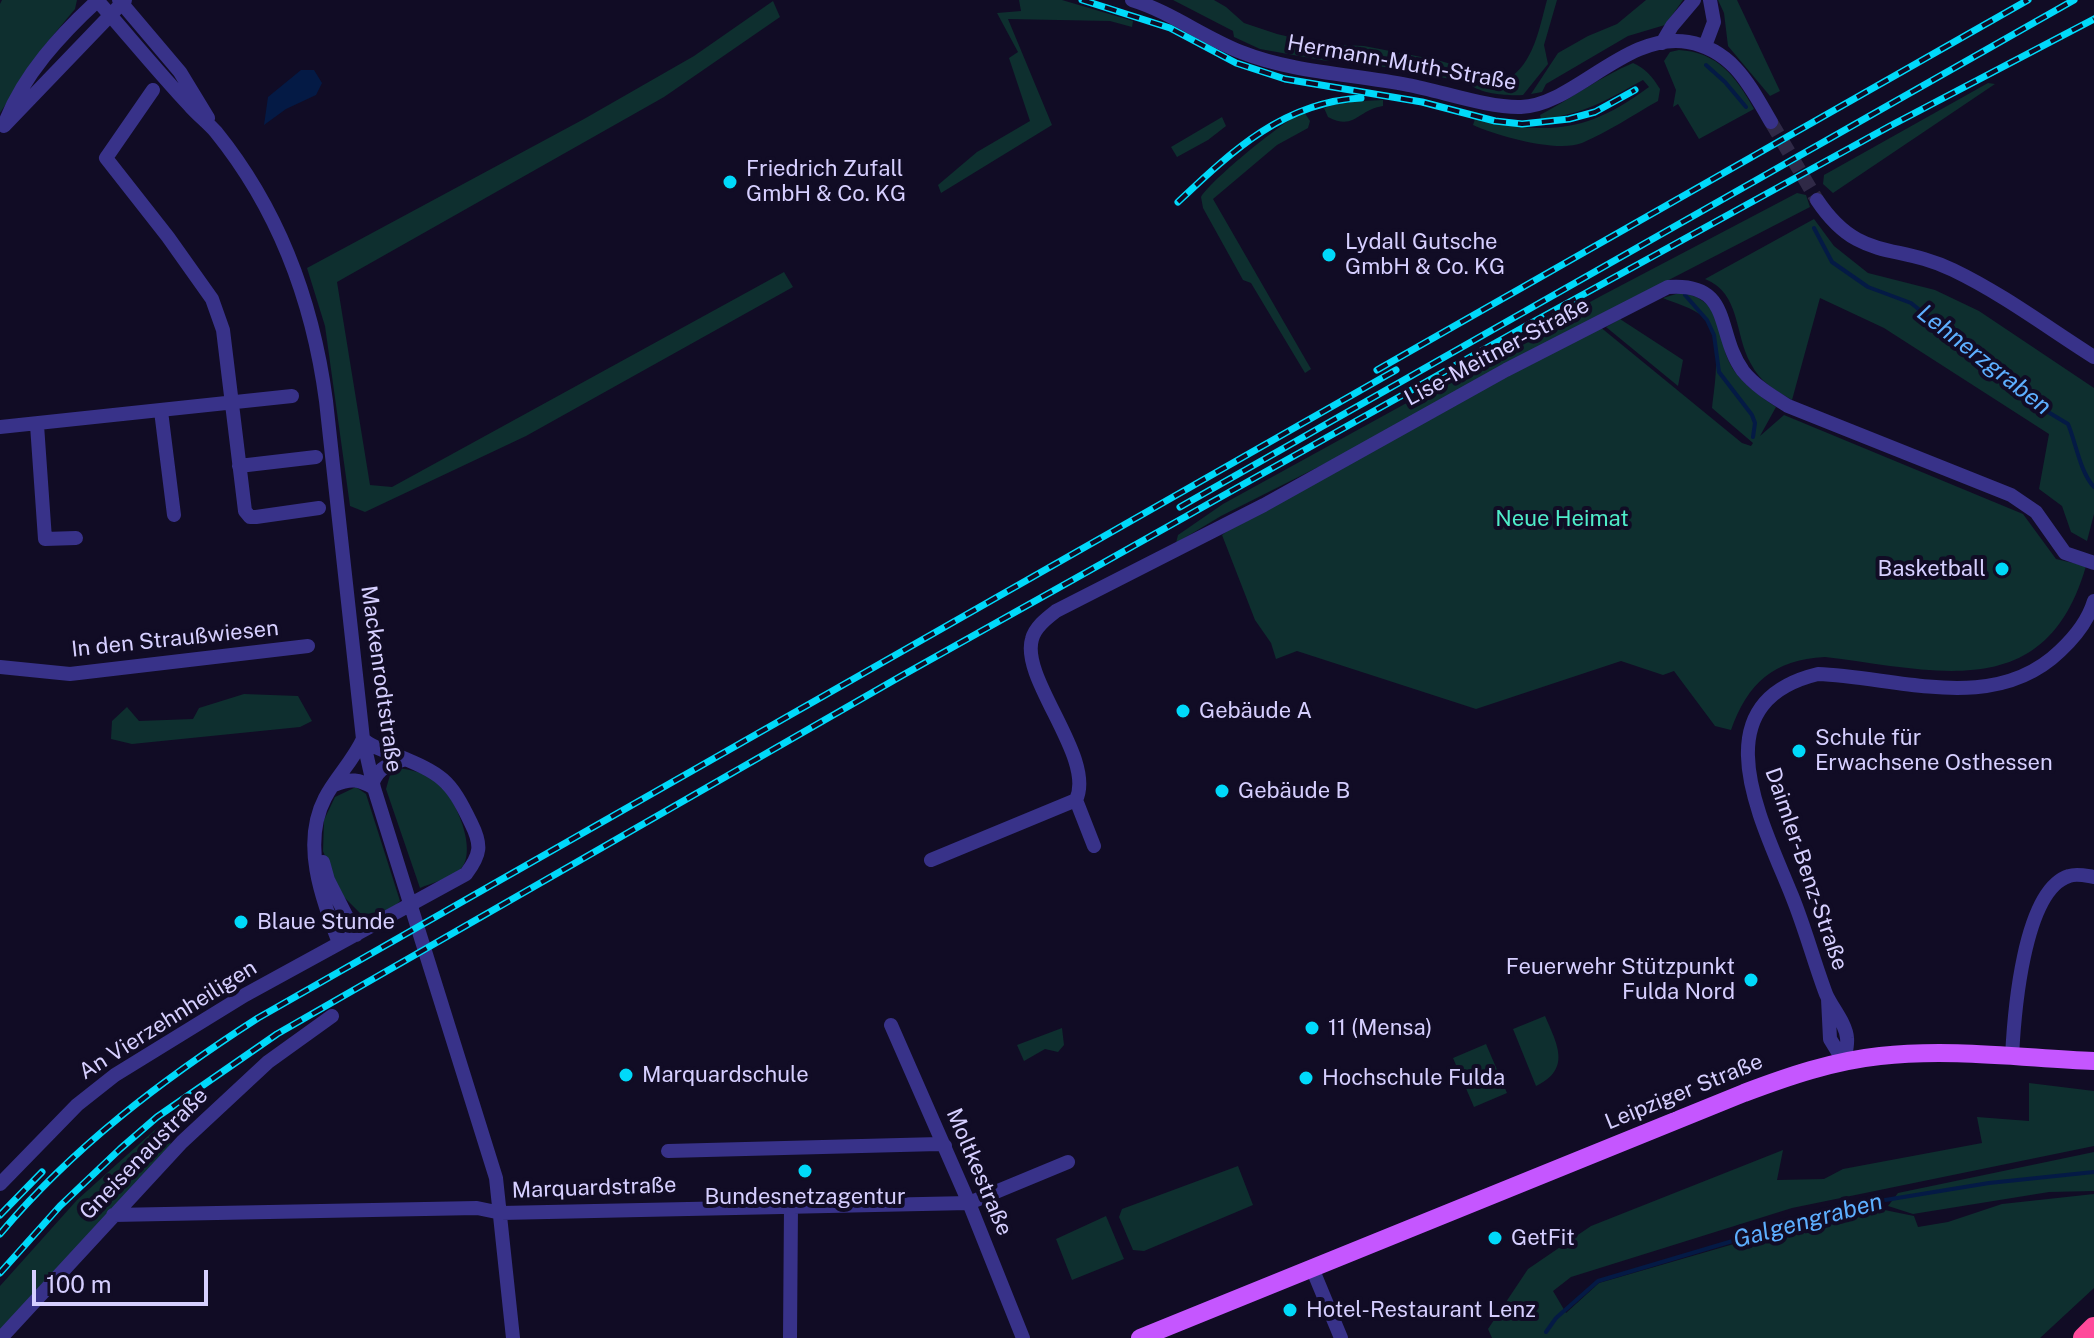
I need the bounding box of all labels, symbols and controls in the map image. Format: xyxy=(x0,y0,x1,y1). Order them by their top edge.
street label: Hermann-Muth-Straße xyxy=(1285,30,1519,96)
place label: Friedrich Zufall GmbH & Co. KG xyxy=(746,156,906,208)
marker: Friedrich Zufall GmbH & Co. KG xyxy=(721,173,739,191)
place label: Lydall Gutsche GmbH & Co. KG xyxy=(1345,229,1505,280)
marker: Lydall Gutsche GmbH & Co. KG xyxy=(1320,246,1338,264)
street label: Lise-Meitner-Straße xyxy=(1400,292,1594,412)
water label: Lehnerzgraben xyxy=(1911,299,2057,421)
park label: Neue Heimat xyxy=(1495,506,1629,532)
place label: Basketball xyxy=(1878,556,1986,582)
marker: Basketball xyxy=(1993,560,2011,578)
street label: Mackenrodtstraße xyxy=(355,584,407,774)
street label: In den Straußwiesen xyxy=(70,615,280,663)
place label: Gebäude A xyxy=(1199,698,1312,724)
marker: Gebäude A xyxy=(1174,702,1192,720)
place label: Schule für Erwachsene Osthessen xyxy=(1815,725,2053,776)
marker: Schule für Erwachsene Osthessen xyxy=(1790,742,1808,760)
street label: Daimler-Benz-Straße xyxy=(1759,764,1853,974)
place label: Gebäude B xyxy=(1238,778,1350,804)
marker: Gebäude B xyxy=(1213,782,1231,800)
place label: Blaue Stunde xyxy=(257,909,395,935)
marker: Blaue Stunde xyxy=(232,913,250,931)
place label: Feuerwehr Stützpunkt Fulda Nord xyxy=(1506,954,1735,1006)
street label: An Vierzehnheiligen xyxy=(74,955,262,1085)
marker: Feuerwehr Stützpunkt Fulda Nord xyxy=(1742,971,1760,989)
place label: 11 (Mensa) xyxy=(1328,1015,1432,1041)
marker: 11 (Mensa) xyxy=(1303,1019,1321,1037)
street label: Leipziger Straße xyxy=(1601,1048,1767,1136)
place label: Marquardschule xyxy=(642,1062,809,1088)
place label: Hochschule Fulda xyxy=(1322,1065,1505,1091)
marker: Marquardschule xyxy=(617,1066,635,1084)
marker: Hochschule Fulda xyxy=(1297,1069,1315,1087)
street label: Gneisenaustraße xyxy=(74,1083,214,1225)
street label: Moltkestraße xyxy=(940,1104,1018,1240)
marker: Bundesnetzagentur xyxy=(796,1162,814,1180)
street label: Marquardstraße xyxy=(511,1172,677,1204)
place label: Bundesnetzagentur xyxy=(704,1184,906,1210)
water label: Galgengraben xyxy=(1730,1187,1886,1255)
place label: GetFit xyxy=(1511,1225,1575,1251)
marker: GetFit xyxy=(1486,1229,1504,1247)
scale bar xyxy=(36,1254,212,1304)
text: 100 m xyxy=(46,1270,112,1298)
place label: Hotel-Restaurant Lenz xyxy=(1306,1297,1536,1323)
marker: Hotel-Restaurant Lenz xyxy=(1281,1301,1299,1319)

